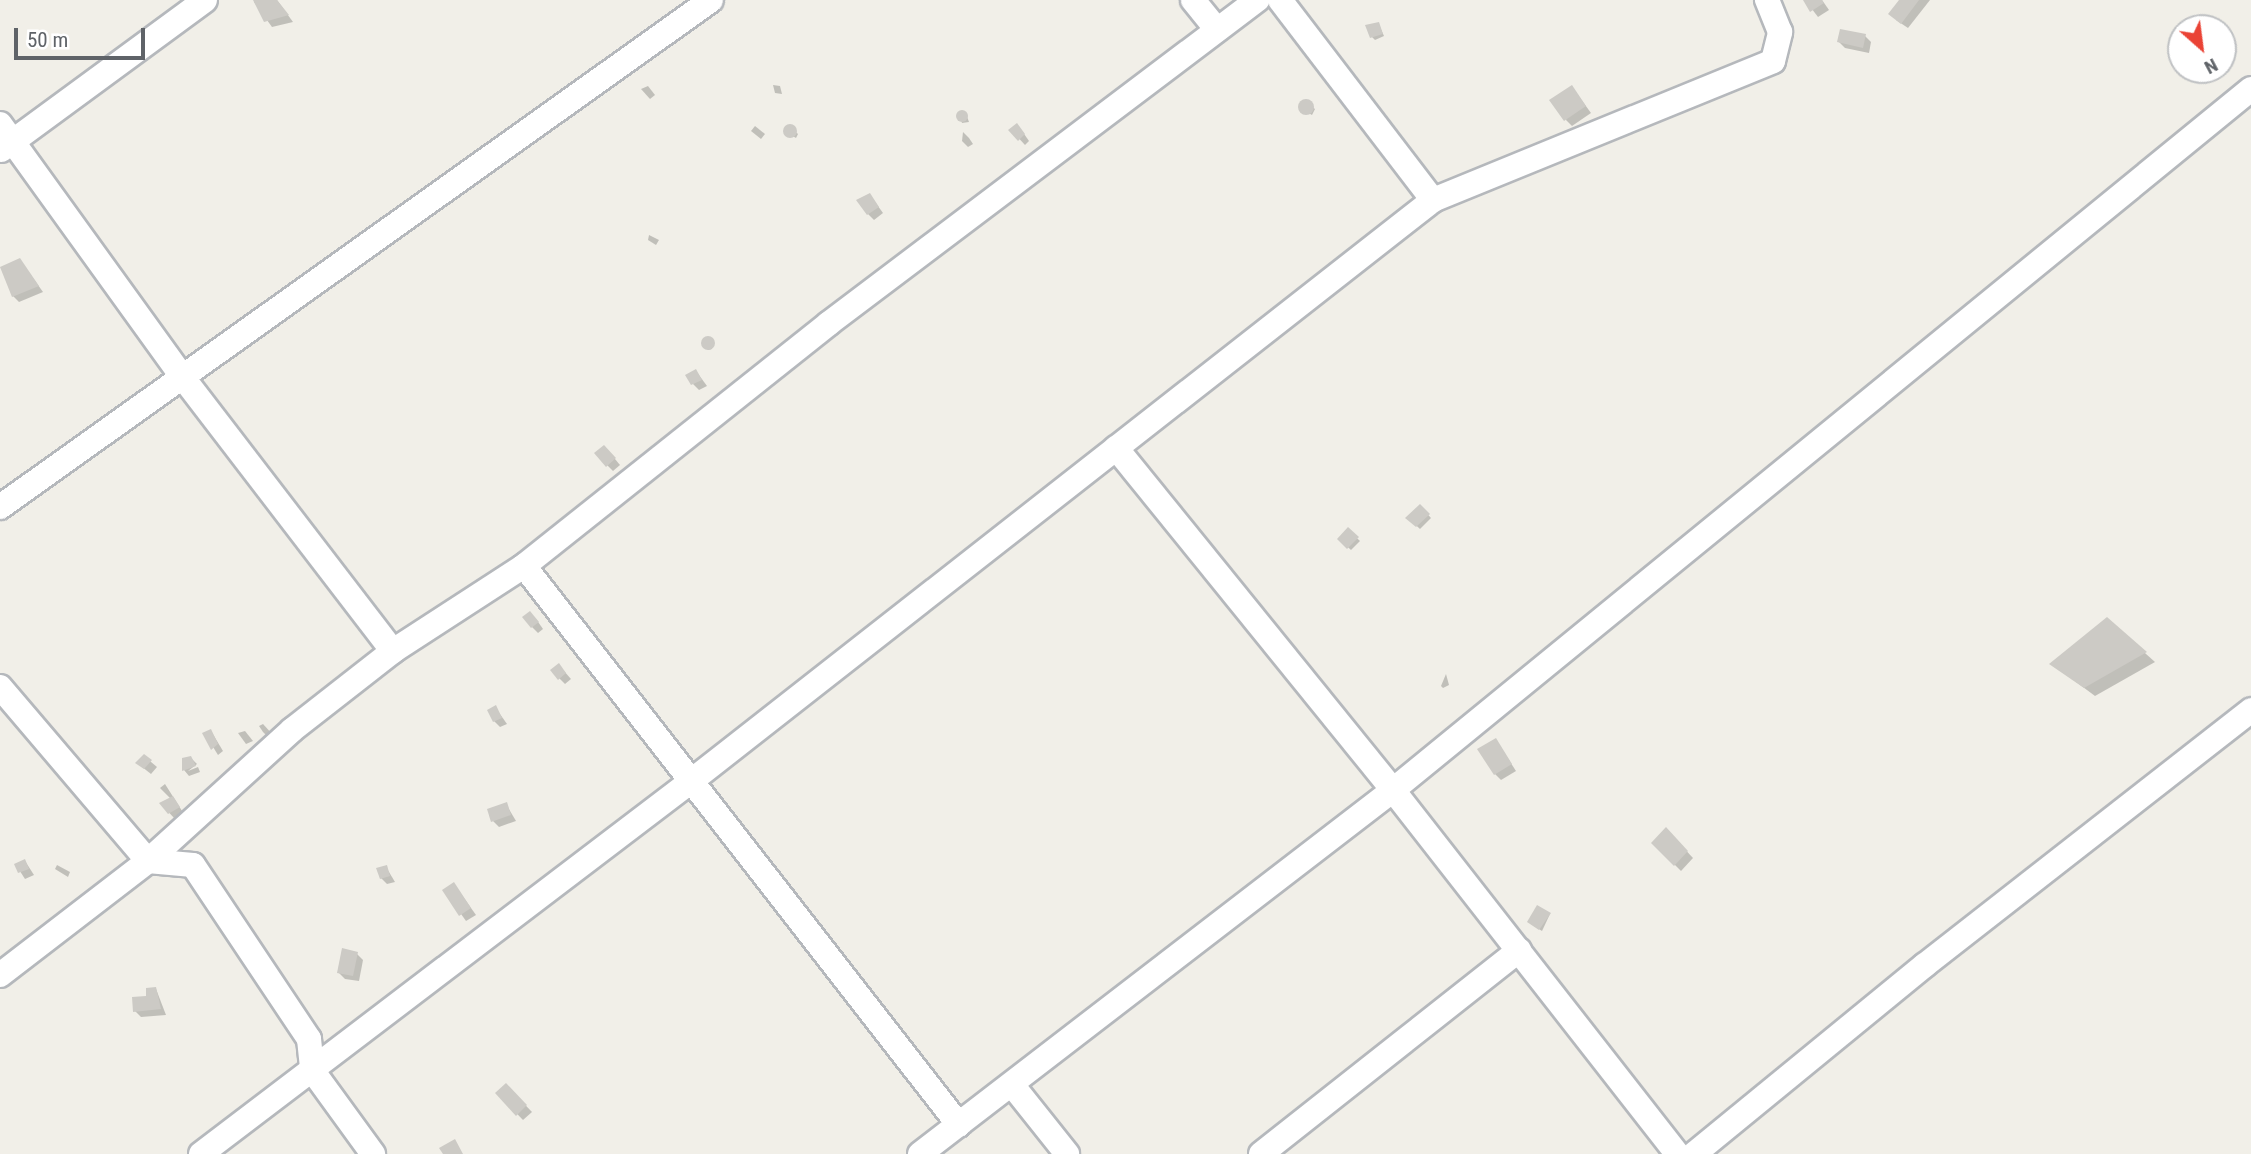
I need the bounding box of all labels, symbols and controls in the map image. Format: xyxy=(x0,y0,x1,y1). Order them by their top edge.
scale bar xyxy=(18,14,149,58)
north arrow xyxy=(2167,14,2237,84)
text: 50 m xyxy=(27,28,68,52)
text: N xyxy=(2201,53,2222,79)

